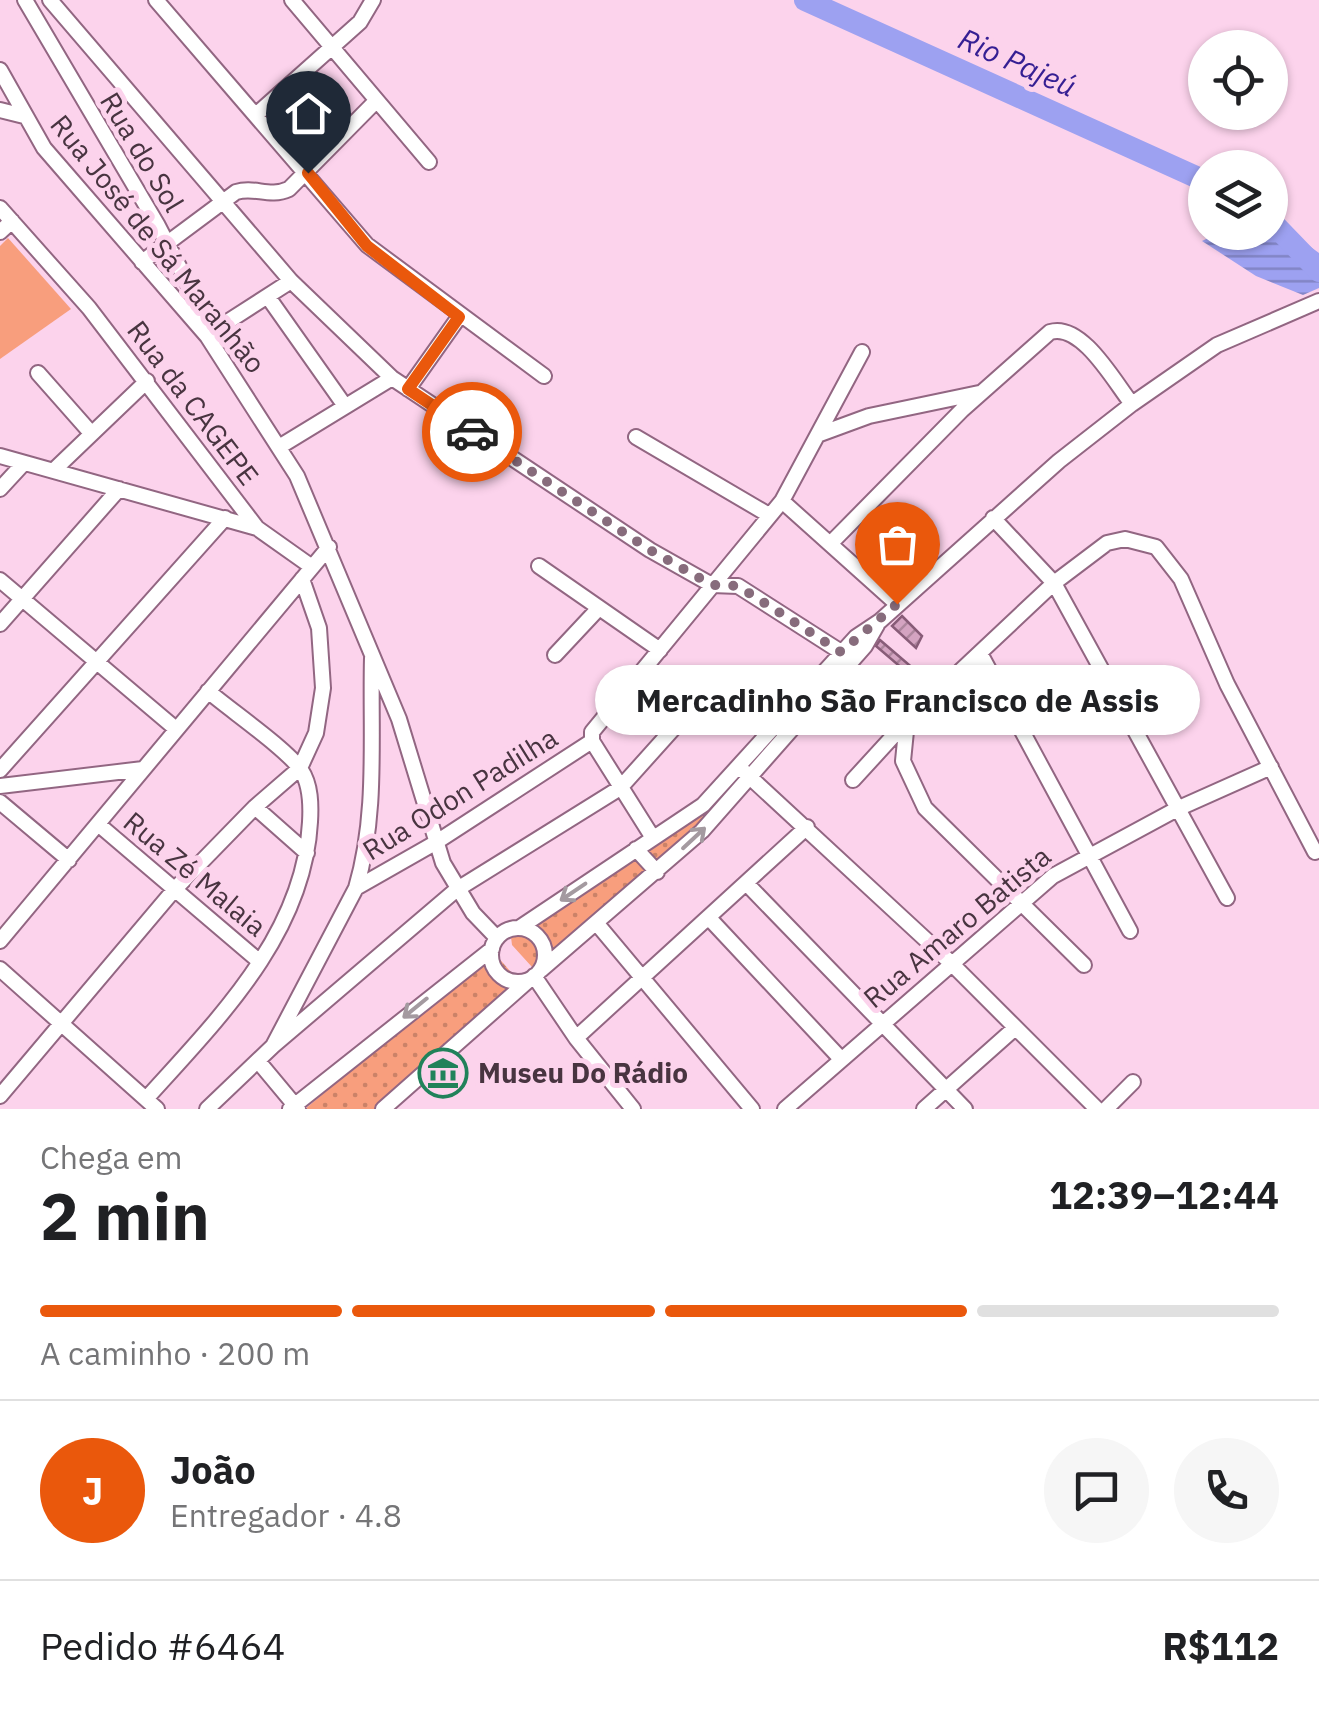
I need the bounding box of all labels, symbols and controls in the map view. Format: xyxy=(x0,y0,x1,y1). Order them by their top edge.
water label: Rio Pajeú xyxy=(953,18,1083,105)
map controls xyxy=(1188,30,1288,250)
button: locate xyxy=(1188,30,1288,130)
pin xyxy=(266,71,351,174)
street label: Rua do Sol xyxy=(92,85,193,218)
icon: home xyxy=(281,86,336,141)
street label: Rua José de Sá Maranhão xyxy=(43,107,274,381)
button: layers xyxy=(1188,150,1288,250)
street label: Rua da CAGEPE xyxy=(119,313,268,493)
courier xyxy=(422,382,522,482)
icon: car xyxy=(445,405,500,460)
pin xyxy=(855,502,940,605)
icon: bag xyxy=(870,517,925,572)
callout: Mercadinho São Francisco de Assis xyxy=(594,664,1200,734)
text: Mercadinho São Francisco de Assis xyxy=(636,679,1159,721)
street label: Rua Odon Padilha xyxy=(355,719,564,868)
street label: Rua Zé Malaia xyxy=(116,803,275,944)
one-way arrow xyxy=(681,827,706,850)
street label: Rua Amaro Batista xyxy=(855,837,1058,1016)
one-way arrow xyxy=(559,881,587,902)
one-way arrow xyxy=(402,997,428,1019)
museum icon: Museu Do Rádio xyxy=(417,1047,469,1099)
place label: Museu Do Rádio xyxy=(478,1054,688,1091)
text: Chega em xyxy=(40,1136,183,1178)
text: 12:39–12:44 xyxy=(1049,1170,1279,1219)
text: 2 min xyxy=(40,1173,210,1258)
text: A caminho · 200 m xyxy=(40,1332,310,1374)
button: chat xyxy=(1044,1438,1149,1543)
button: phone xyxy=(1174,1438,1279,1543)
text: João xyxy=(170,1445,256,1494)
text: J xyxy=(82,1466,103,1515)
text: Entregador · 4.8 xyxy=(170,1494,402,1536)
text: Pedido #6464 xyxy=(40,1621,285,1670)
text: R$112 xyxy=(1162,1621,1279,1670)

